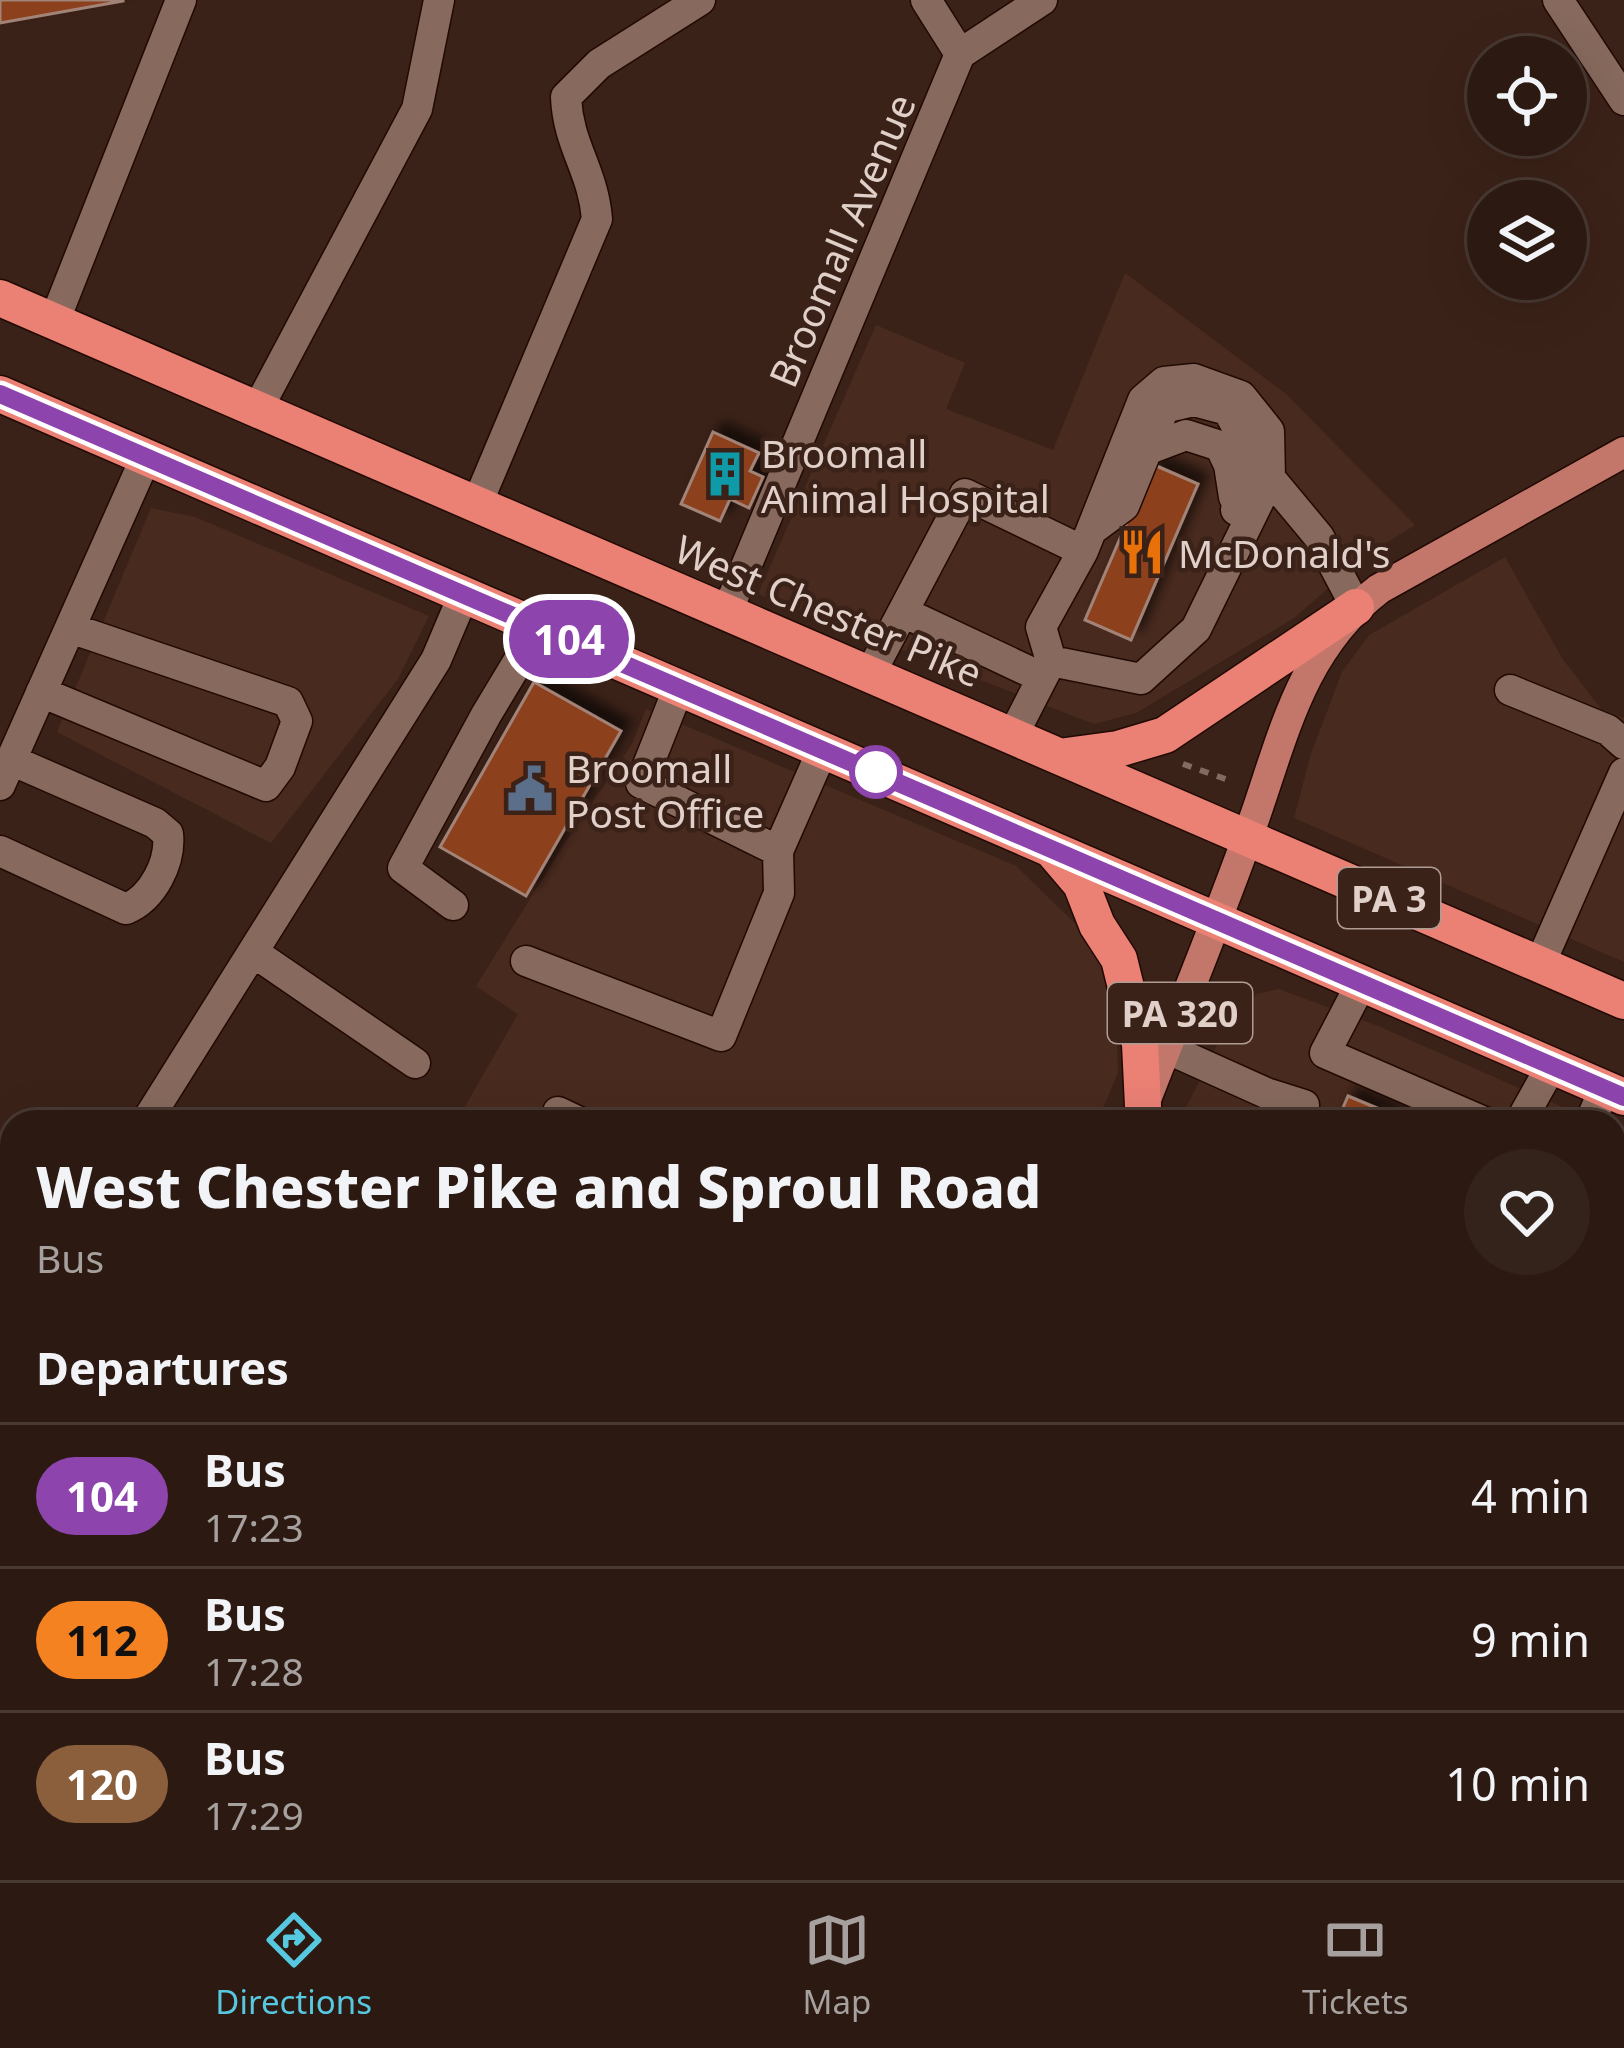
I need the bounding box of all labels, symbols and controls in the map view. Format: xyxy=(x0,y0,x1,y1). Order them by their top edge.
map controls xyxy=(1467,36,1587,300)
button: locate xyxy=(1467,36,1587,156)
street label: Broomall Avenue xyxy=(755,85,927,395)
button: layers xyxy=(1467,180,1587,300)
place label: Broomall Animal Hospital xyxy=(761,426,1050,524)
building icon: Broomall Animal Hospital xyxy=(700,449,750,499)
street label: West Chester Pike xyxy=(667,521,991,699)
place label: McDonald's xyxy=(1178,526,1390,579)
restaurant icon: McDonald's xyxy=(1117,527,1167,577)
line badge: 104 xyxy=(500,600,638,678)
text: 104 xyxy=(533,610,605,667)
place label: Broomall Post Office xyxy=(566,741,764,839)
unlabelled marker xyxy=(851,747,901,797)
public building icon: Broomall Post Office xyxy=(505,764,555,814)
road number: PA 3 xyxy=(1338,868,1440,928)
road number: PA 320 xyxy=(1108,983,1252,1043)
text: West Chester Pike and Sproul Road xyxy=(36,1147,1041,1225)
button: heart xyxy=(1464,1149,1590,1275)
text: Bus xyxy=(36,1231,104,1284)
text: Departures xyxy=(36,1337,289,1398)
text: Bus xyxy=(204,1439,286,1500)
text: 4 min xyxy=(1471,1465,1590,1526)
text: 104 xyxy=(66,1467,138,1524)
text: 17:23 xyxy=(204,1500,304,1553)
text: Bus xyxy=(204,1583,286,1644)
text: 9 min xyxy=(1471,1609,1590,1670)
text: 112 xyxy=(66,1611,138,1668)
text: 17:28 xyxy=(204,1644,304,1697)
text: Bus xyxy=(204,1727,286,1788)
text: 10 min xyxy=(1445,1753,1590,1814)
text: 120 xyxy=(66,1755,138,1812)
text: 17:29 xyxy=(204,1788,304,1841)
tab: Directions xyxy=(215,1907,372,2024)
tab: Map xyxy=(803,1907,871,2024)
tab: Tickets xyxy=(1302,1907,1409,2024)

